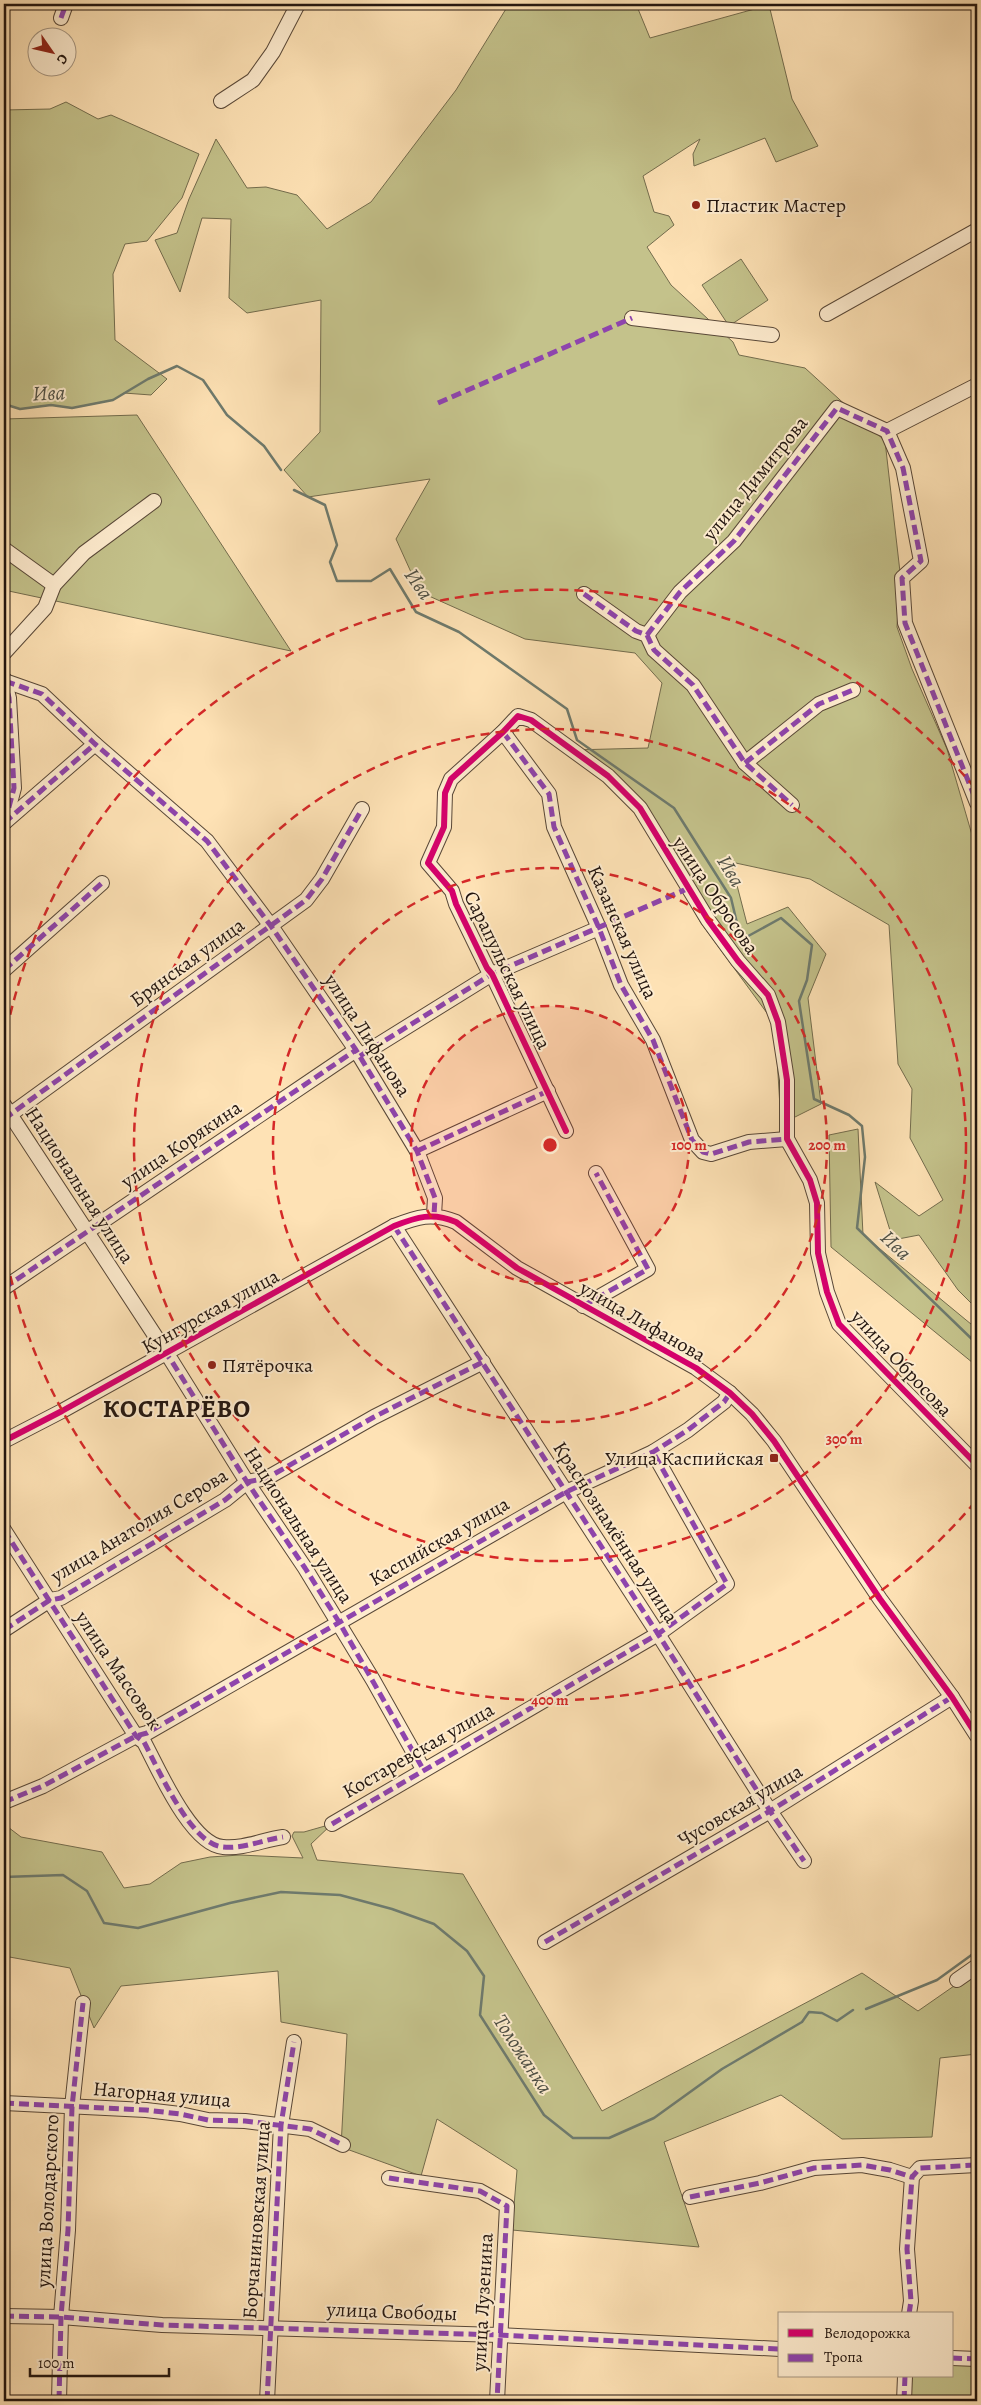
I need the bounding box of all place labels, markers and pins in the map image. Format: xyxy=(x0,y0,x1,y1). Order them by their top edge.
place label: Пластик Мастер xyxy=(706,192,846,219)
marker: Пластик Мастер xyxy=(690,199,702,211)
centre of rings xyxy=(541,1136,559,1154)
place label: Пятёрочка xyxy=(222,1352,314,1379)
marker: Пятёрочка xyxy=(206,1359,218,1371)
place label: Улица Каспийская xyxy=(605,1445,764,1472)
marker: Улица Каспийская xyxy=(768,1452,780,1464)

